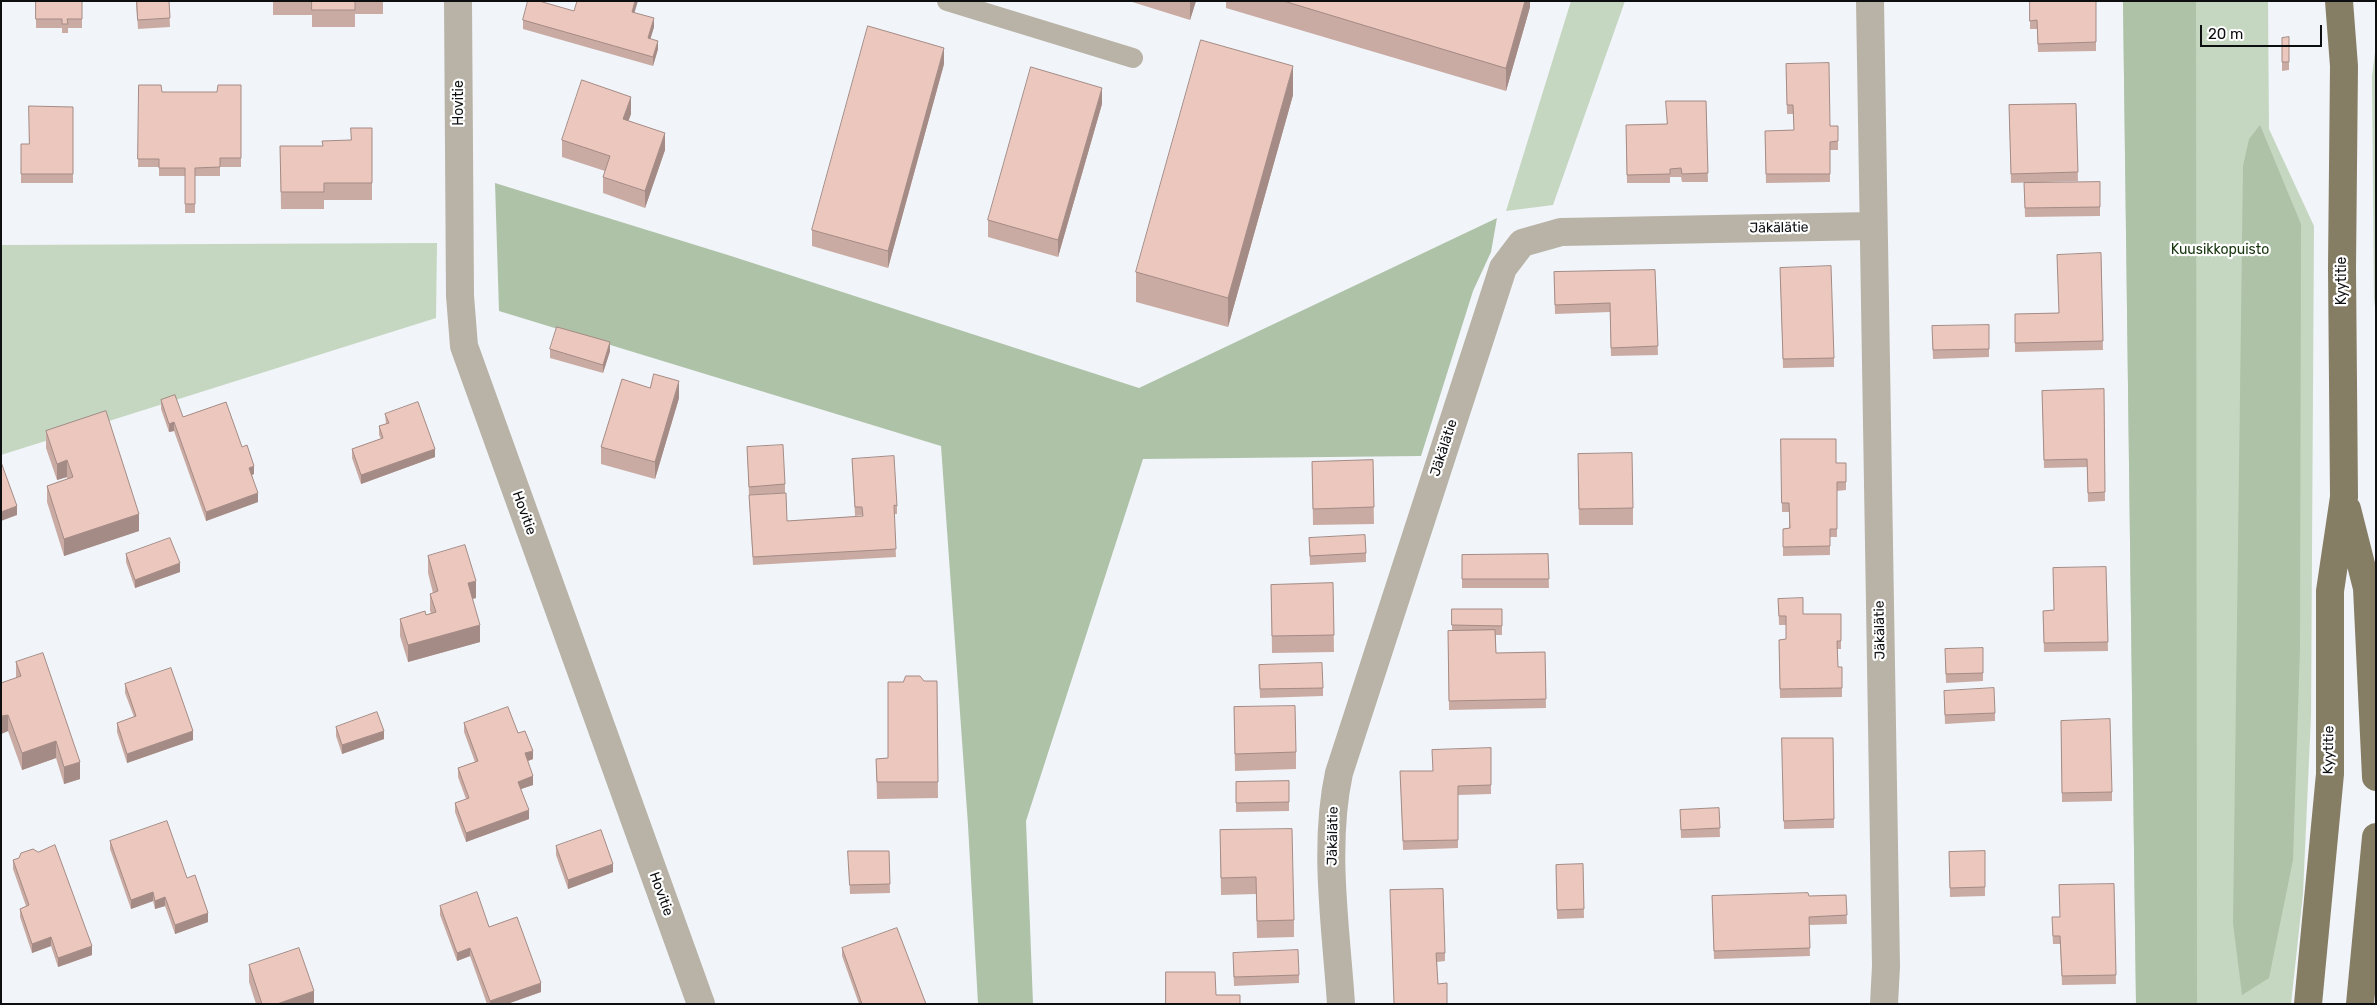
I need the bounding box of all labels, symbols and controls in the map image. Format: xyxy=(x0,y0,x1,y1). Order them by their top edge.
scale bar xyxy=(2202,15,2324,47)
text: 20 m xyxy=(2208,25,2243,43)
street label: Hovitie xyxy=(451,80,467,126)
street label: Jäkälätie xyxy=(1749,219,1809,237)
park label: Kuusikkopuisto xyxy=(2171,242,2269,258)
street label: Kyytitie xyxy=(2334,257,2350,305)
street label: Jäkälätie xyxy=(1427,417,1461,479)
street label: Hovitie xyxy=(508,489,540,537)
street label: Jäkälätie xyxy=(1871,600,1889,660)
street label: Kyytitie xyxy=(2320,725,2338,775)
street label: Jäkälätie xyxy=(1324,806,1342,866)
street label: Hovitie xyxy=(645,870,677,918)

